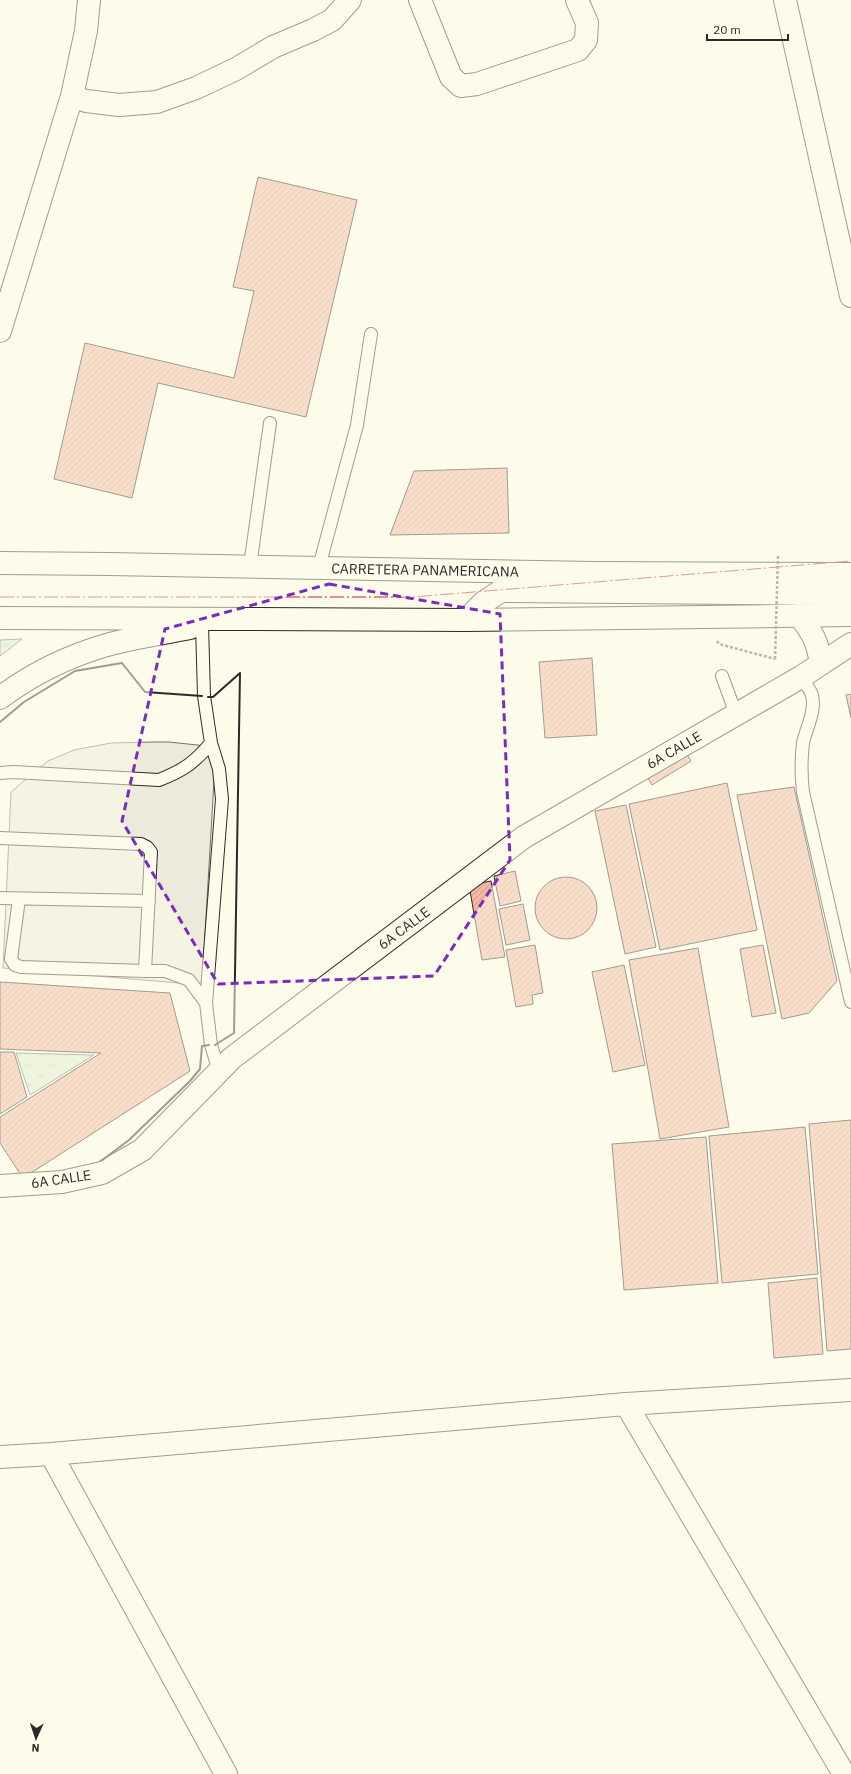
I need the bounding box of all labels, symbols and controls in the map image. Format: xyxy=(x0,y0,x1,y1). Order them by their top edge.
scale bar xyxy=(707,16,788,42)
text: 20 m xyxy=(713,22,741,37)
street label: CARRETERA PANAMERICANA xyxy=(331,559,519,581)
street label: 6A CALLE xyxy=(643,727,705,773)
street label: 6A CALLE xyxy=(374,903,434,953)
street label: 6A CALLE xyxy=(30,1166,92,1192)
north arrow xyxy=(16,1718,56,1758)
text: N xyxy=(31,1741,40,1755)

